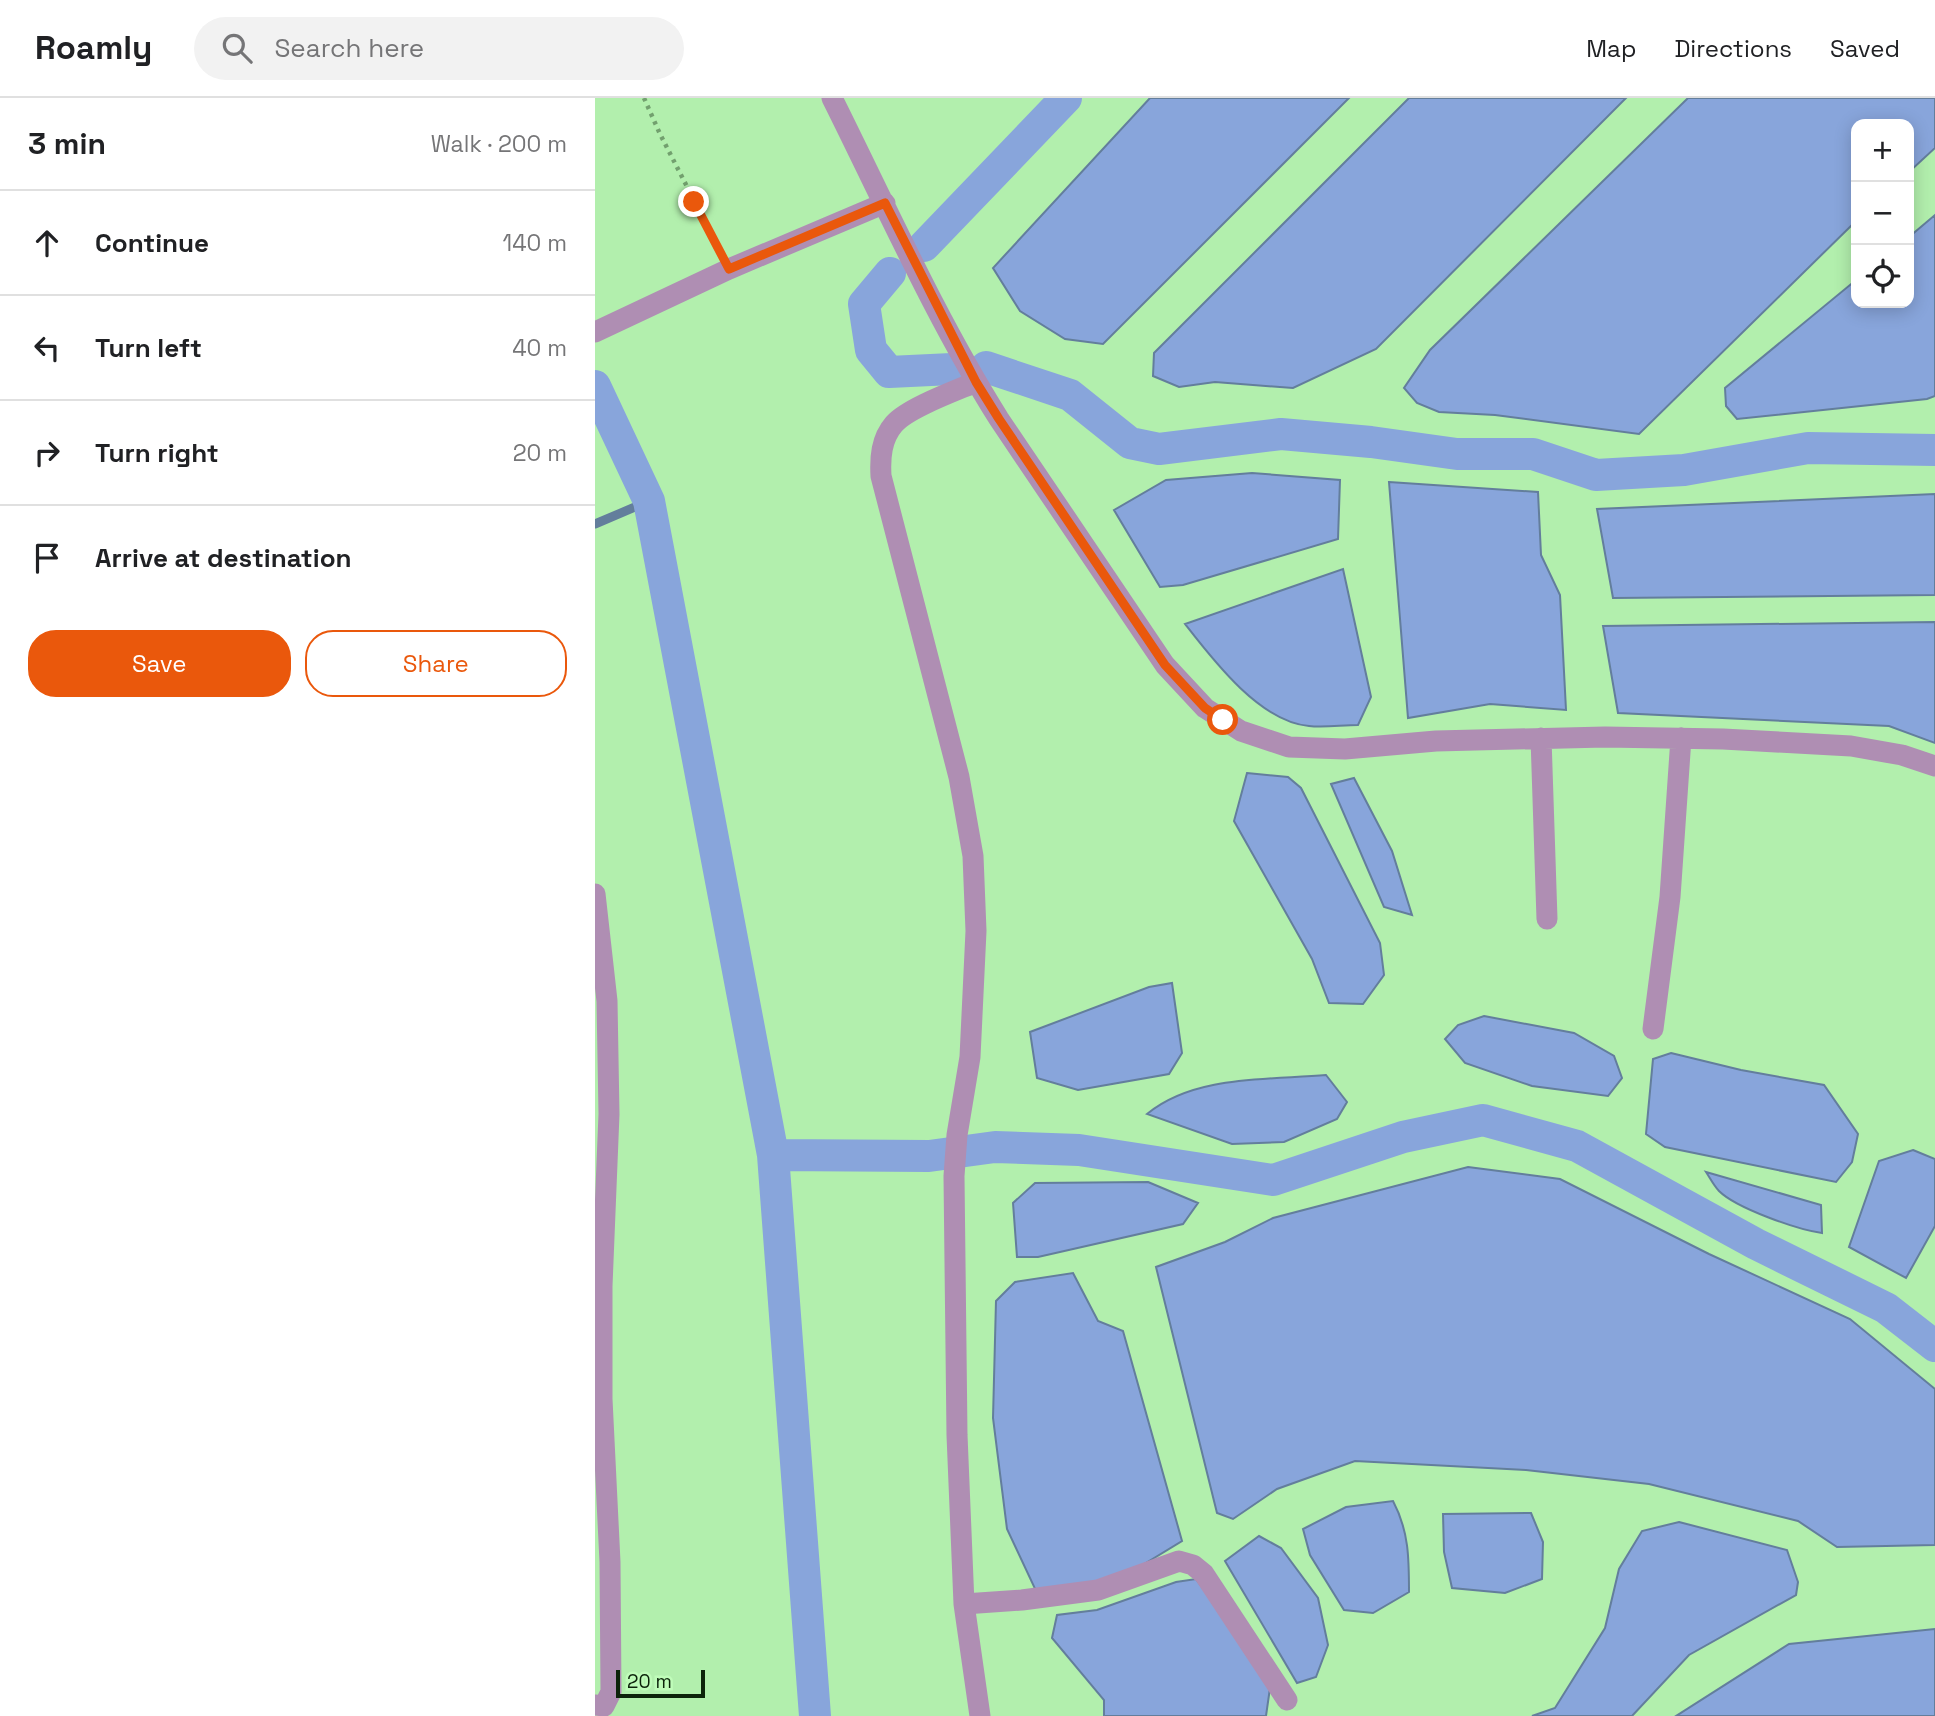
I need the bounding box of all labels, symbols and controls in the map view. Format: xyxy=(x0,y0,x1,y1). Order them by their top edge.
search box xyxy=(194,17,684,80)
text: Roamly xyxy=(35,27,152,69)
icon: search xyxy=(218,29,256,67)
text: Search here xyxy=(274,31,424,65)
text: Map xyxy=(1586,33,1636,64)
text: Directions xyxy=(1674,33,1792,64)
text: Saved xyxy=(1830,33,1900,64)
map controls xyxy=(1851,119,1914,308)
button: + xyxy=(1851,119,1914,182)
text: 3 min xyxy=(28,124,106,163)
text: Walk · 200 m xyxy=(431,129,567,159)
button: − xyxy=(1851,182,1914,245)
route end xyxy=(678,186,709,217)
icon: ahead xyxy=(28,224,66,262)
text: Continue xyxy=(95,226,209,260)
text: 140 m xyxy=(503,228,567,258)
button: locate xyxy=(1851,245,1914,308)
icon: left xyxy=(28,329,66,367)
text: Turn left xyxy=(95,331,202,365)
text: 40 m xyxy=(512,333,567,363)
icon: right xyxy=(28,434,66,472)
text: Turn right xyxy=(95,436,219,470)
text: 20 m xyxy=(513,438,567,468)
icon: arrive xyxy=(28,539,66,577)
text: Arrive at destination xyxy=(95,541,352,575)
button: Save xyxy=(28,630,291,697)
button: Share xyxy=(305,630,567,697)
route start xyxy=(1207,704,1238,735)
scale bar xyxy=(616,1667,705,1699)
text: 20 m xyxy=(627,1669,672,1694)

